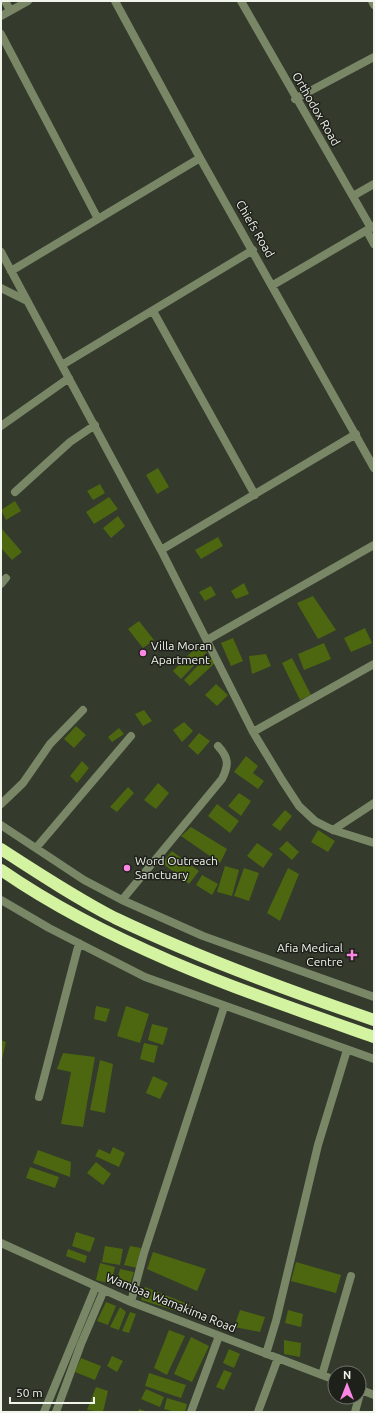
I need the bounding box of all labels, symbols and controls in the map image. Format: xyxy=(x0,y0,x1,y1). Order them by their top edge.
street label: Orthodox Road xyxy=(290,70,343,148)
street label: Chiefs Road xyxy=(234,198,277,260)
place label: Villa Moran Apartment xyxy=(151,639,212,666)
marker: Villa Moran Apartment xyxy=(138,648,148,658)
place label: Word Outreach Sanctuary xyxy=(135,854,218,881)
marker: Word Outreach Sanctuary xyxy=(122,863,132,873)
place label: Afia Medical Centre xyxy=(277,941,343,968)
marker: Afia Medical Centre xyxy=(346,949,358,961)
street label: Wambaa Wamakima Road xyxy=(104,1270,238,1335)
north arrow xyxy=(327,1365,367,1405)
text: N xyxy=(343,1369,351,1381)
scale bar xyxy=(10,1379,94,1405)
text: 50 m xyxy=(16,1386,43,1399)

